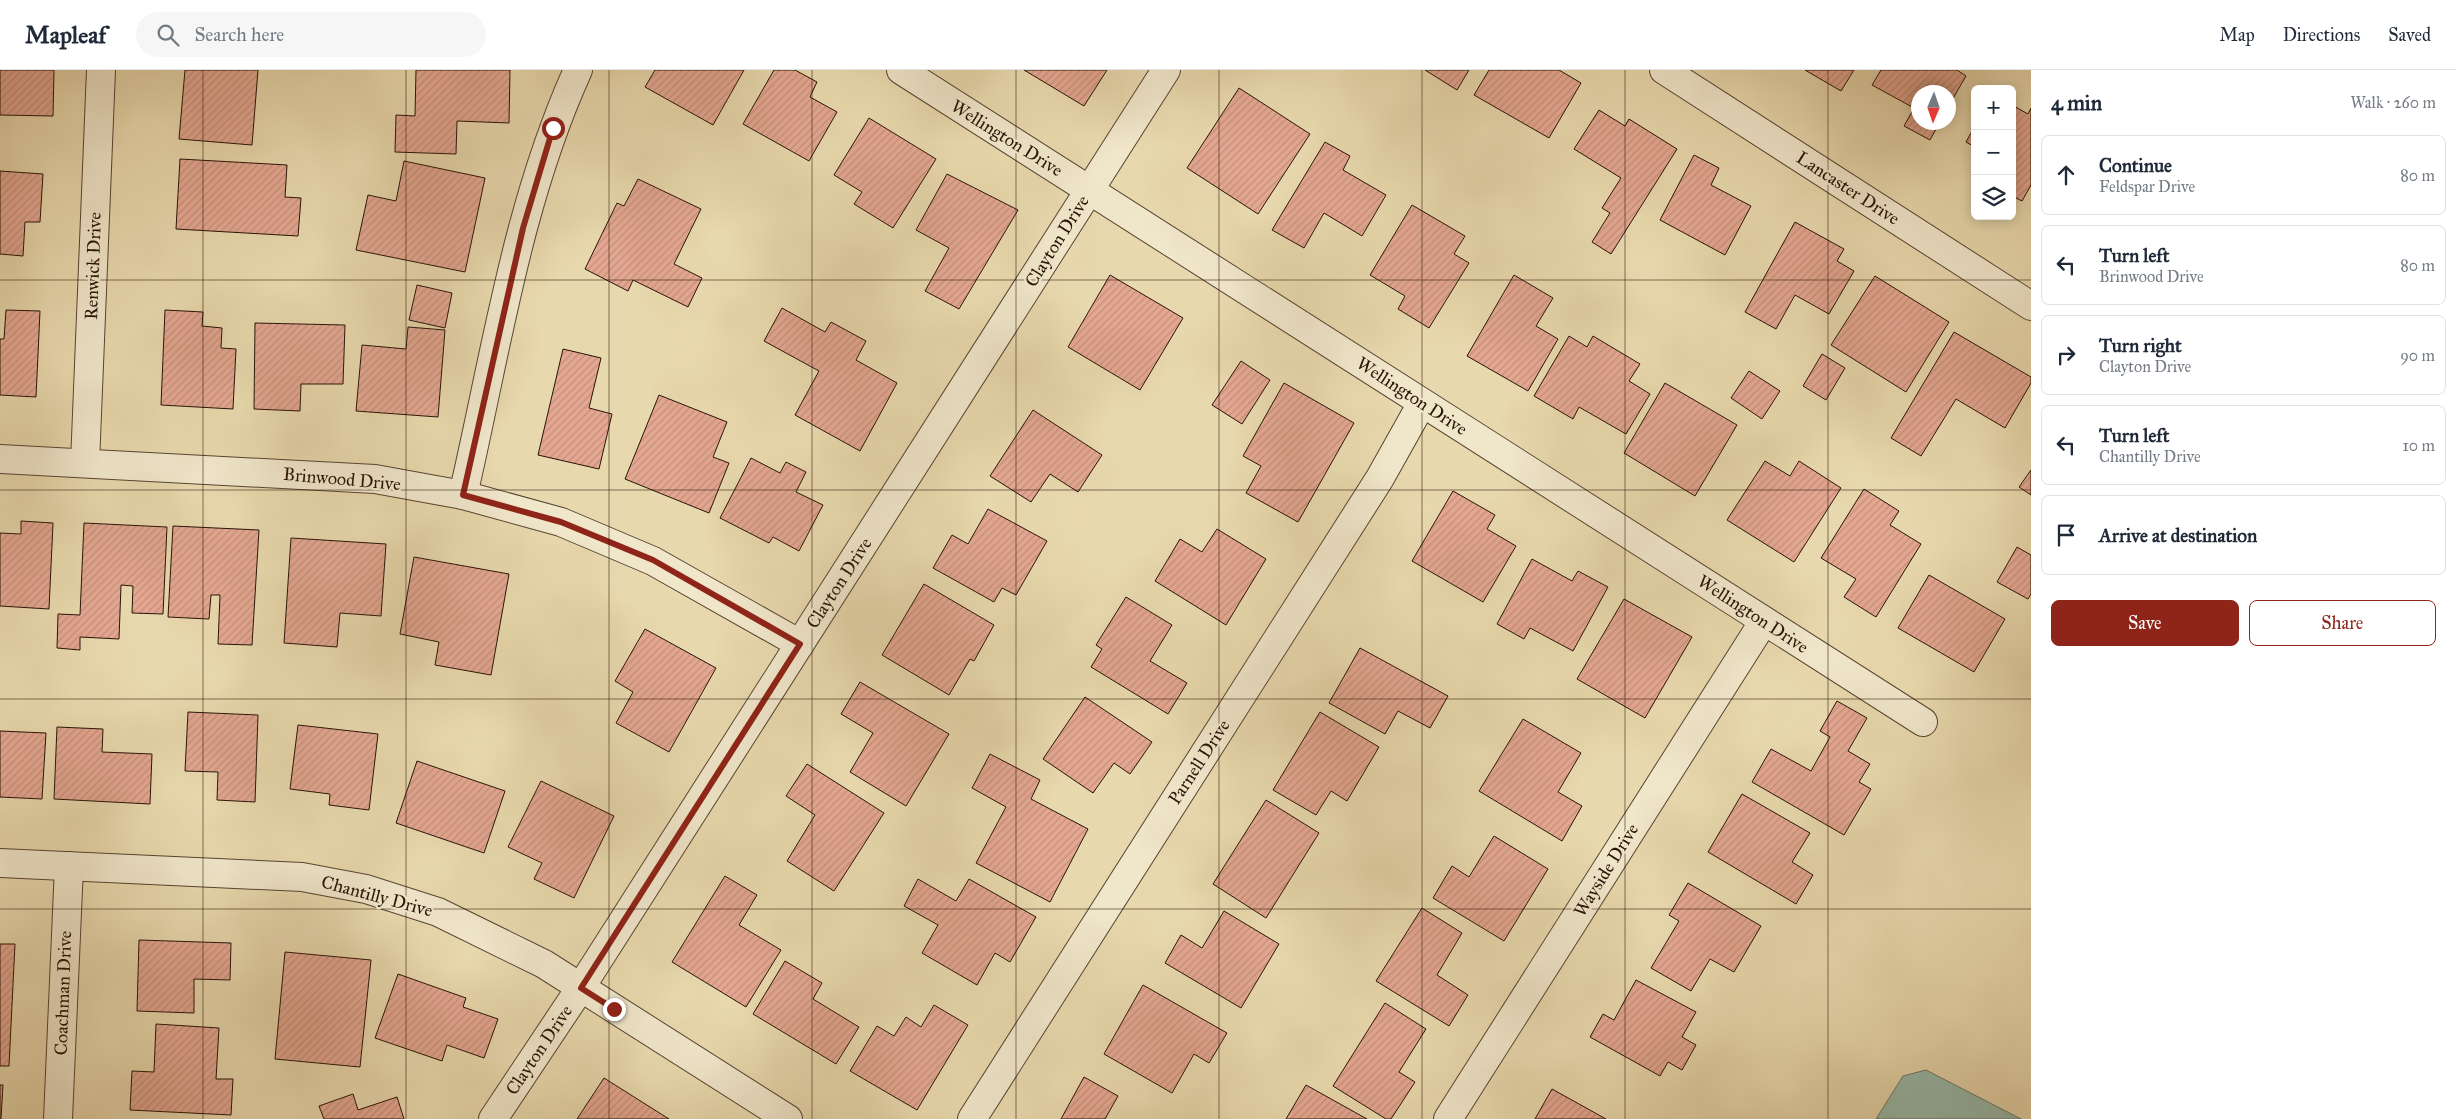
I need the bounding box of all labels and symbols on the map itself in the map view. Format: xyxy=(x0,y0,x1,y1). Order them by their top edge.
north arrow xyxy=(1911,85,1956,130)
street label: Wellington Drive xyxy=(947,95,1067,182)
route start xyxy=(542,117,565,140)
street label: Lancaster Drive xyxy=(1792,147,1904,229)
street label: Clayton Drive xyxy=(1020,191,1094,291)
street label: Renwick Drive xyxy=(80,212,106,320)
street label: Wellington Drive xyxy=(1352,352,1471,441)
street label: Brinwood Drive xyxy=(282,463,402,495)
street label: Clayton Drive xyxy=(802,533,876,633)
street label: Wellington Drive xyxy=(1693,570,1812,659)
street label: Parnell Drive xyxy=(1163,715,1235,809)
street label: Wayside Drive xyxy=(1569,819,1643,921)
street label: Chantilly Drive xyxy=(319,871,435,921)
street label: Coachman Drive xyxy=(50,930,76,1056)
route end xyxy=(603,998,626,1021)
street label: Clayton Drive xyxy=(501,1001,577,1099)

